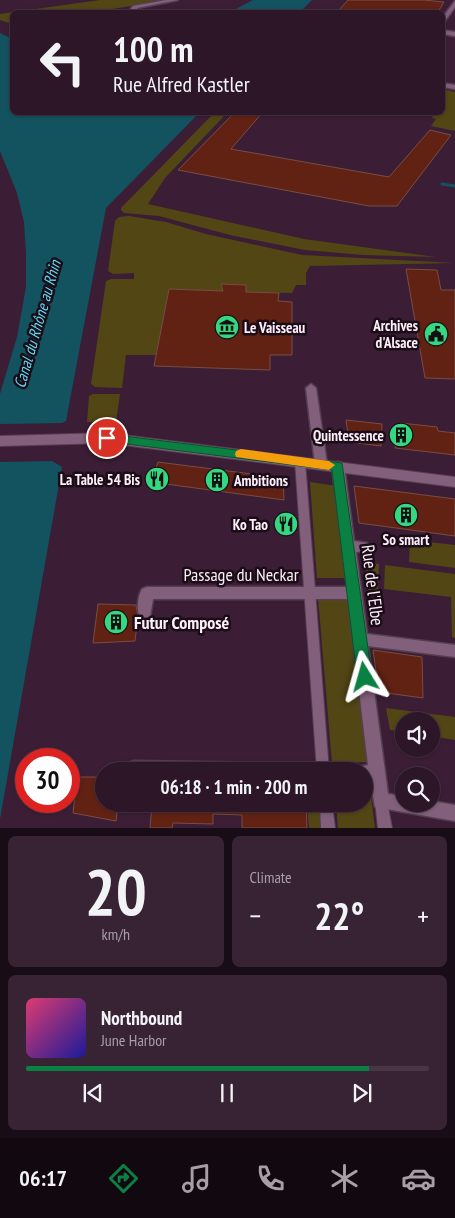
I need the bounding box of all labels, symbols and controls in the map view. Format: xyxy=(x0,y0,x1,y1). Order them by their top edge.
text: 100 m xyxy=(113,26,194,72)
icon: left xyxy=(30,30,95,95)
text: Rue Alfred Kastler xyxy=(113,70,250,98)
water label: Canal du Rhône au Rhin xyxy=(9,257,65,390)
museum icon: Le Vaisseau xyxy=(214,314,240,340)
place label: Archives d'Alsace xyxy=(372,316,418,352)
place label: Le Vaisseau xyxy=(244,318,306,337)
public building icon: Archives d'Alsace xyxy=(423,321,449,347)
pin xyxy=(86,417,128,459)
building icon: Quintessence xyxy=(388,422,414,448)
icon: arrive xyxy=(93,424,121,452)
place label: Quintessence xyxy=(313,426,384,445)
restaurant icon: La Table 54 Bis xyxy=(144,466,170,492)
building icon: Ambitions xyxy=(204,467,230,493)
place label: La Table 54 Bis xyxy=(60,470,140,489)
place label: Ambitions xyxy=(233,471,288,490)
building icon: So smart xyxy=(393,502,419,528)
restaurant icon: Ko Tao xyxy=(273,511,299,537)
place label: Ko Tao xyxy=(233,515,268,534)
place label: So smart xyxy=(383,530,430,549)
street label: Rue de l'Elbe xyxy=(357,543,389,627)
street label: Passage du Neckar xyxy=(183,563,299,586)
building icon: Futur Composé xyxy=(103,609,129,635)
place label: Futur Composé xyxy=(134,611,230,634)
position arrow xyxy=(338,650,390,702)
map controls xyxy=(395,712,440,812)
button: sound xyxy=(395,712,440,757)
speed limit sign: 30 xyxy=(15,748,80,813)
button: search xyxy=(395,767,440,812)
text: 06:18 · 1 min · 200 m xyxy=(161,775,307,799)
text: 20 xyxy=(85,849,147,933)
text: Climate xyxy=(250,867,292,887)
text: 22° xyxy=(314,891,364,940)
text: − xyxy=(250,897,261,934)
text: + xyxy=(417,897,429,934)
text: km/h xyxy=(102,924,130,944)
text: Northbound xyxy=(101,1006,182,1030)
text: June Harbor xyxy=(101,1030,166,1050)
icon: previous xyxy=(79,1079,107,1107)
icon: pause xyxy=(213,1079,241,1107)
icon: next xyxy=(348,1079,376,1107)
icon: directions xyxy=(106,1161,141,1196)
icon: music xyxy=(179,1161,214,1196)
icon: phone xyxy=(253,1161,288,1196)
icon: climate xyxy=(327,1161,362,1196)
icon: car xyxy=(401,1161,436,1196)
text: 06:17 xyxy=(19,1164,67,1192)

